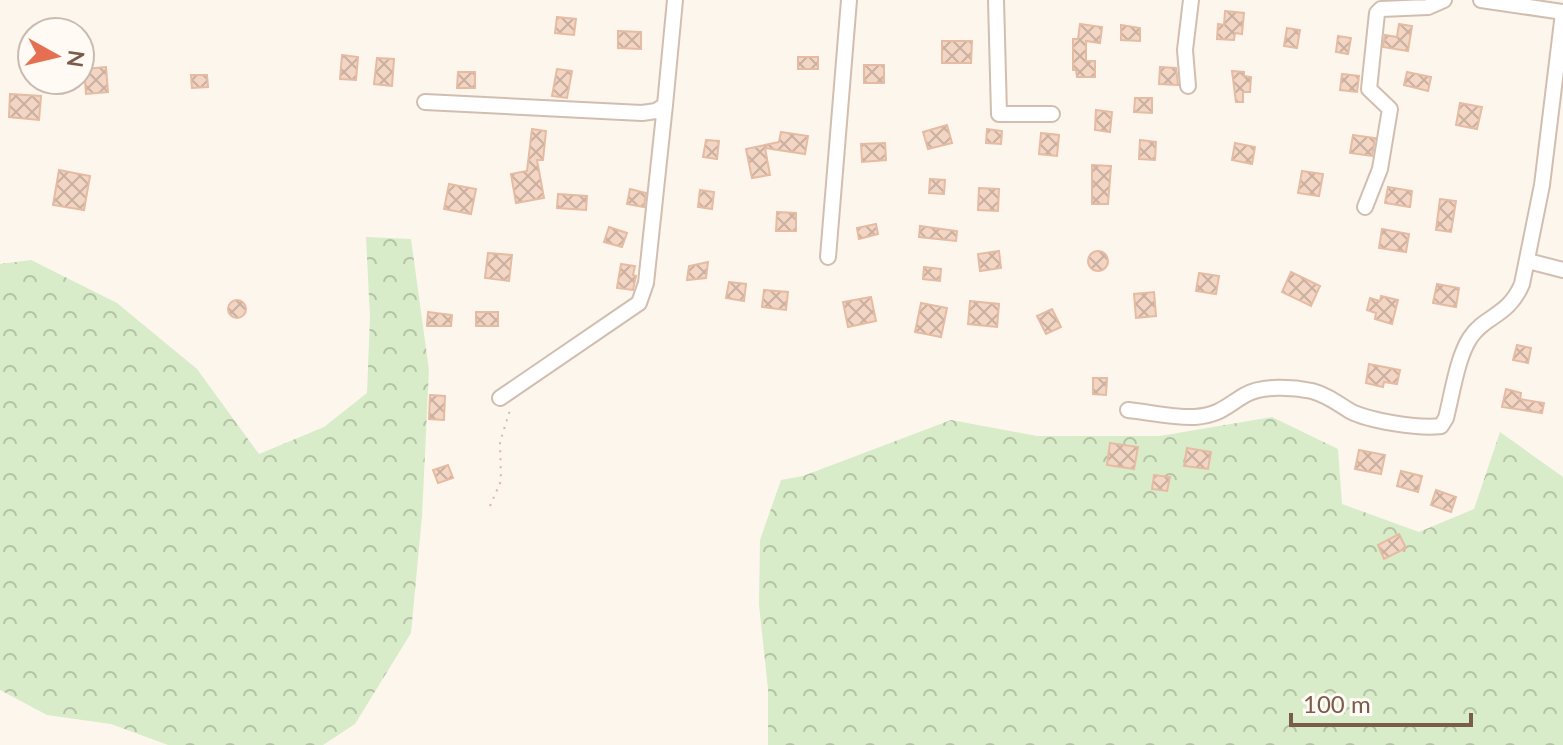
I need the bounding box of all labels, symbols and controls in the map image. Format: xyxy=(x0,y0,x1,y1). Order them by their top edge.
north arrow xyxy=(16,16,96,96)
text: N xyxy=(62,49,91,69)
scale bar xyxy=(1291,677,1471,727)
text: 100 m xyxy=(1303,689,1371,718)

